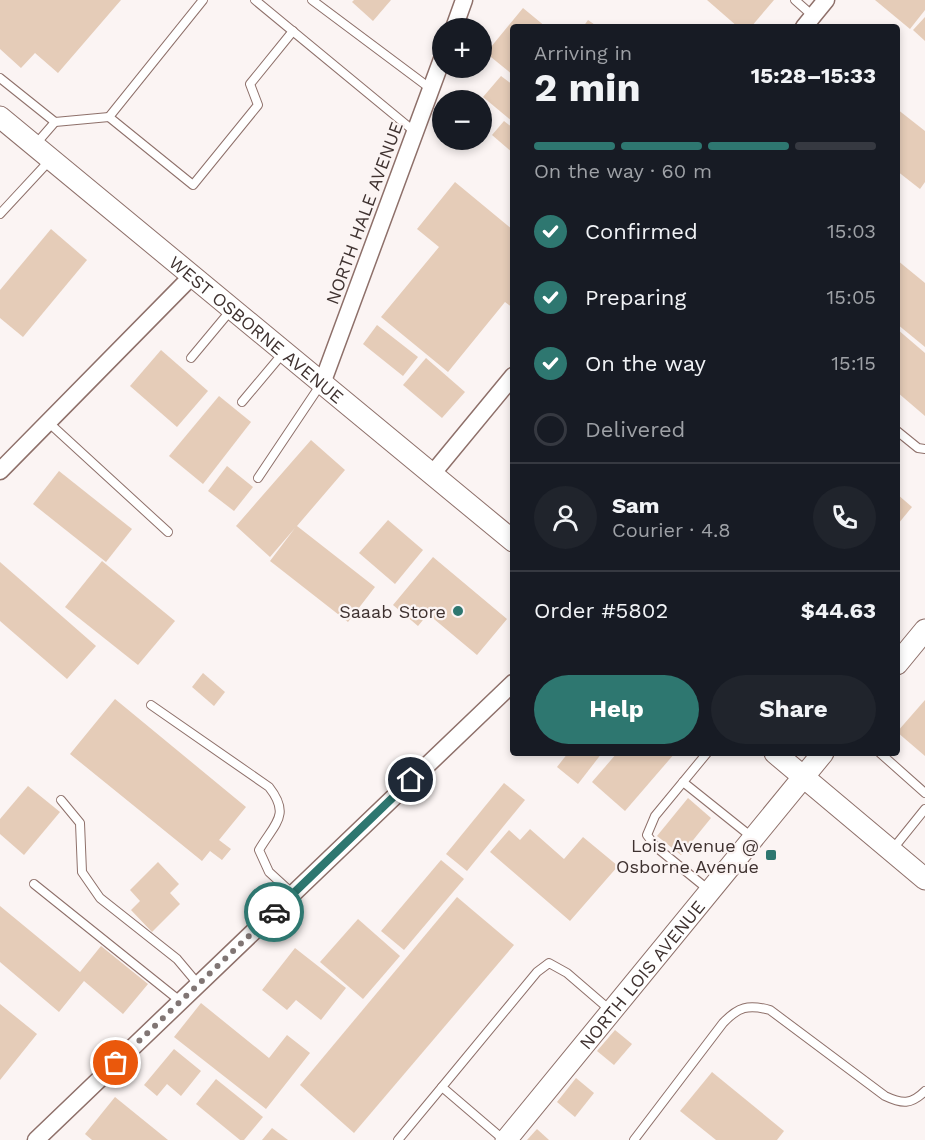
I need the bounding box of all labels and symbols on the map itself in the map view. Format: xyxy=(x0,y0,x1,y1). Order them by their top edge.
street label: NORTH HALE AVENUE xyxy=(321,119,407,307)
street label: WEST OSBORNE AVENUE xyxy=(165,251,348,407)
place label: Saaab Store xyxy=(339,601,446,622)
marker: Saaab Store xyxy=(451,604,465,618)
pin xyxy=(385,754,436,805)
place label: Lois Avenue @ Osborne Avenue xyxy=(616,835,759,877)
marker: Lois Avenue @ Osborne Avenue xyxy=(764,848,778,862)
courier xyxy=(244,882,304,942)
street label: NORTH LOIS AVENUE xyxy=(575,896,709,1053)
pin xyxy=(90,1037,141,1088)

